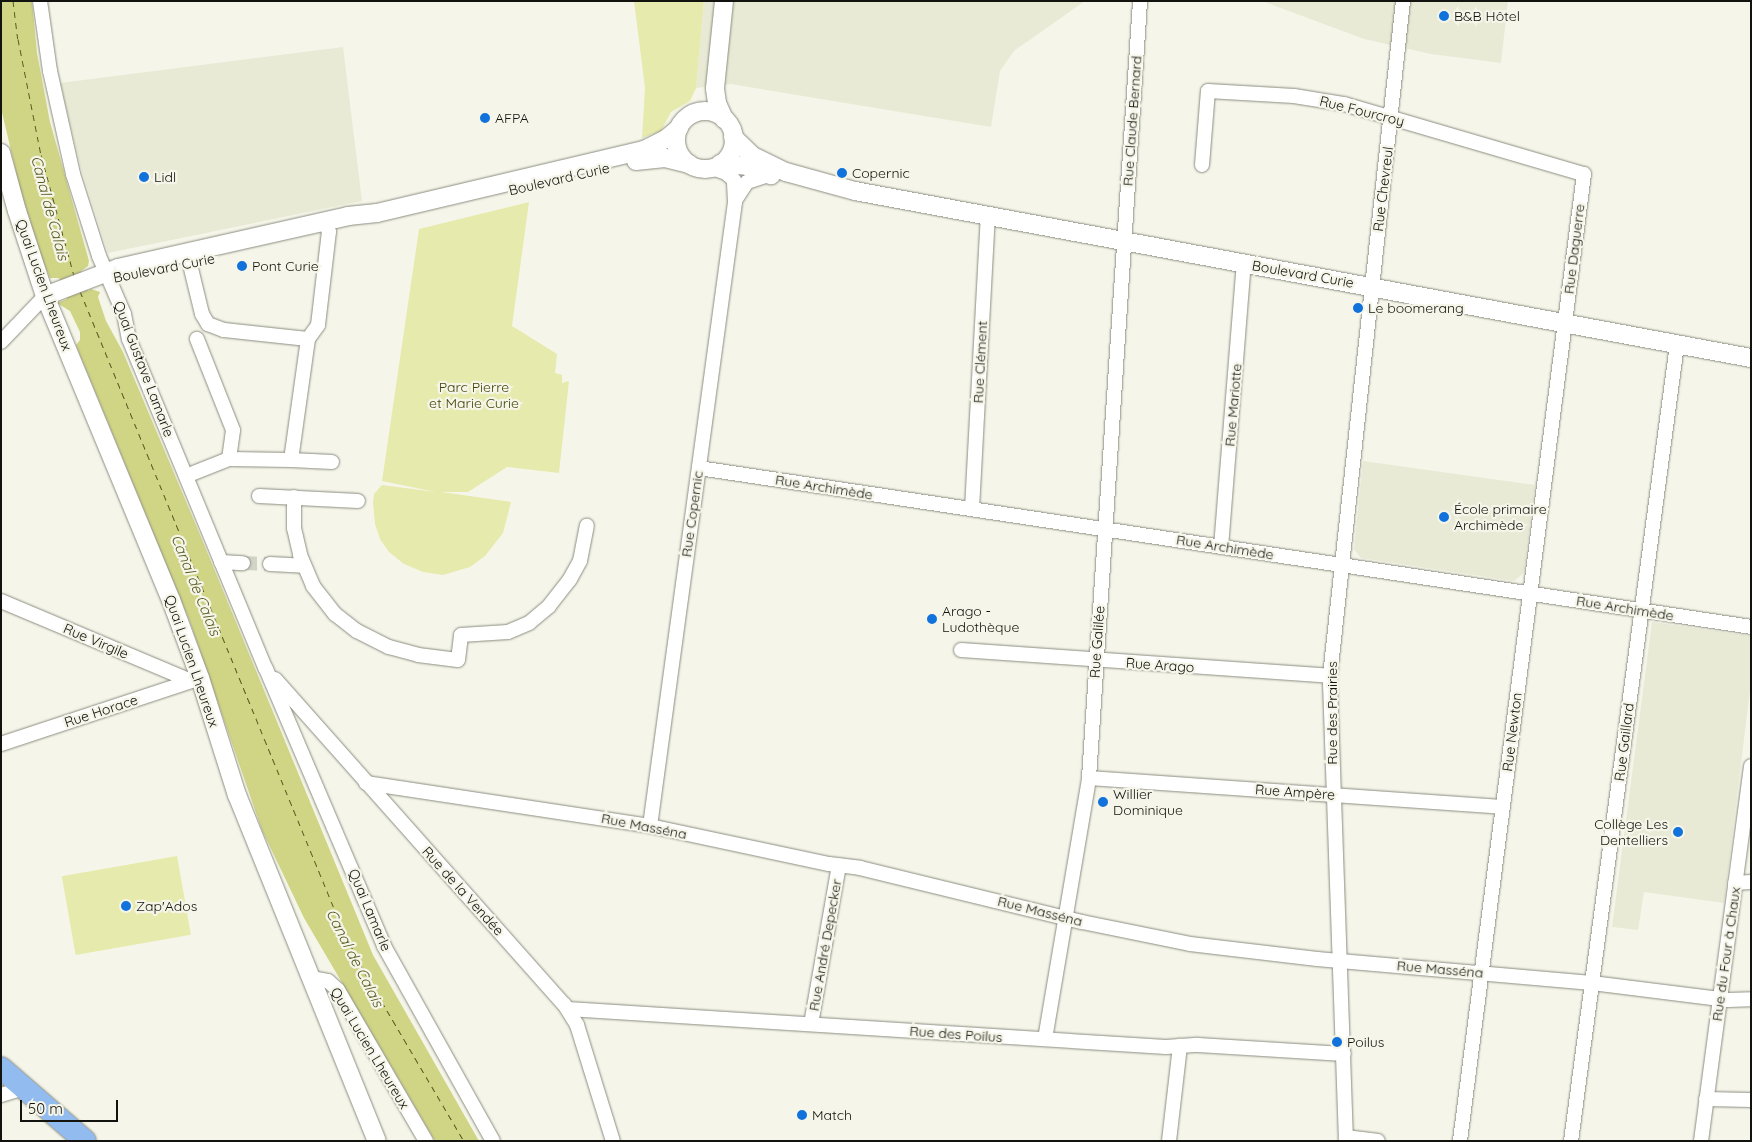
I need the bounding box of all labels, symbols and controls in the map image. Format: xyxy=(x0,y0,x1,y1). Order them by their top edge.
place label: B&B Hôtel xyxy=(1454,8,1520,24)
marker: B&B Hôtel xyxy=(1438,10,1450,22)
street label: Rue Claude Bernard xyxy=(1119,55,1145,187)
street label: Rue Fourcroy xyxy=(1318,92,1406,130)
place label: AFPA xyxy=(495,110,529,126)
marker: AFPA xyxy=(479,112,491,124)
street label: Rue Chevreul xyxy=(1369,146,1397,232)
water label: Canal de Calais xyxy=(27,154,73,262)
street label: Boulevard Curie xyxy=(507,159,611,199)
place label: Copernic xyxy=(852,165,910,181)
marker: Copernic xyxy=(836,167,848,179)
place label: Lidl xyxy=(154,169,176,185)
marker: Lidl xyxy=(138,171,150,183)
street label: Rue Daguerre xyxy=(1560,203,1588,295)
street label: Quai Lucien Lheureux xyxy=(12,217,76,353)
street label: Boulevard Curie xyxy=(112,250,216,286)
street label: Boulevard Curie xyxy=(1251,257,1355,291)
place label: Pont Curie xyxy=(252,258,319,274)
marker: Pont Curie xyxy=(236,260,248,272)
street label: Quai Gustave Lamarle xyxy=(110,299,178,439)
place label: Le boomerang xyxy=(1368,300,1464,316)
marker: Le boomerang xyxy=(1352,302,1364,314)
street label: Rue Clément xyxy=(969,320,991,404)
street label: Rue Mariotte xyxy=(1221,363,1245,447)
park label: Parc Pierre et Marie Curie xyxy=(429,379,519,412)
street label: Rue Copernic xyxy=(678,470,706,558)
street label: Rue Archimède xyxy=(774,471,874,503)
place label: École primaire Archimède xyxy=(1454,501,1547,534)
marker: École primaire Archimède xyxy=(1438,511,1450,523)
street label: Rue Archimède xyxy=(1175,531,1275,563)
water label: Canal de Calais xyxy=(168,532,224,638)
street label: Rue Archimède xyxy=(1575,592,1675,624)
street label: Quai Lucien Lheureux xyxy=(161,593,223,729)
place label: Arago - Ludothèque xyxy=(942,603,1019,636)
street label: Rue Galilée xyxy=(1086,605,1108,679)
marker: Arago - Ludothèque xyxy=(926,613,938,625)
street label: Rue Virgile xyxy=(61,620,131,662)
street label: Rue Arago xyxy=(1125,654,1195,676)
street label: Rue des Prairies xyxy=(1324,661,1340,765)
street label: Rue Horace xyxy=(62,691,140,731)
street label: Rue Newton xyxy=(1499,692,1525,772)
street label: Rue Gaillard xyxy=(1611,702,1637,782)
street label: Rue Ampère xyxy=(1254,781,1336,803)
place label: Willier Dominique xyxy=(1113,786,1183,819)
marker: Willier Dominique xyxy=(1097,796,1109,808)
street label: Rue Masséna xyxy=(600,809,688,843)
place label: Collège Les Dentelliers xyxy=(1594,816,1668,849)
marker: Collège Les Dentelliers xyxy=(1672,826,1684,838)
street label: Rue de la Vendée xyxy=(419,843,507,939)
street label: Quai Lamarle xyxy=(345,866,395,954)
street label: Rue André Depecker xyxy=(805,878,845,1012)
street label: Rue du Four à Chaux xyxy=(1708,886,1744,1022)
street label: Rue Masséna xyxy=(996,892,1084,930)
place label: Zap'Ados xyxy=(136,898,197,914)
marker: Zap'Ados xyxy=(120,900,132,912)
water label: Canal de Calais xyxy=(323,906,387,1010)
street label: Rue Masséna xyxy=(1396,957,1484,981)
street label: Quai Lucien Lheureux xyxy=(327,984,413,1112)
street label: Rue des Poilus xyxy=(909,1022,1003,1046)
place label: Poilus xyxy=(1347,1034,1384,1050)
marker: Poilus xyxy=(1331,1036,1343,1048)
scale bar xyxy=(22,1090,120,1122)
text: 50 m xyxy=(28,1099,63,1118)
place label: Match xyxy=(812,1107,852,1123)
marker: Match xyxy=(796,1109,808,1121)

